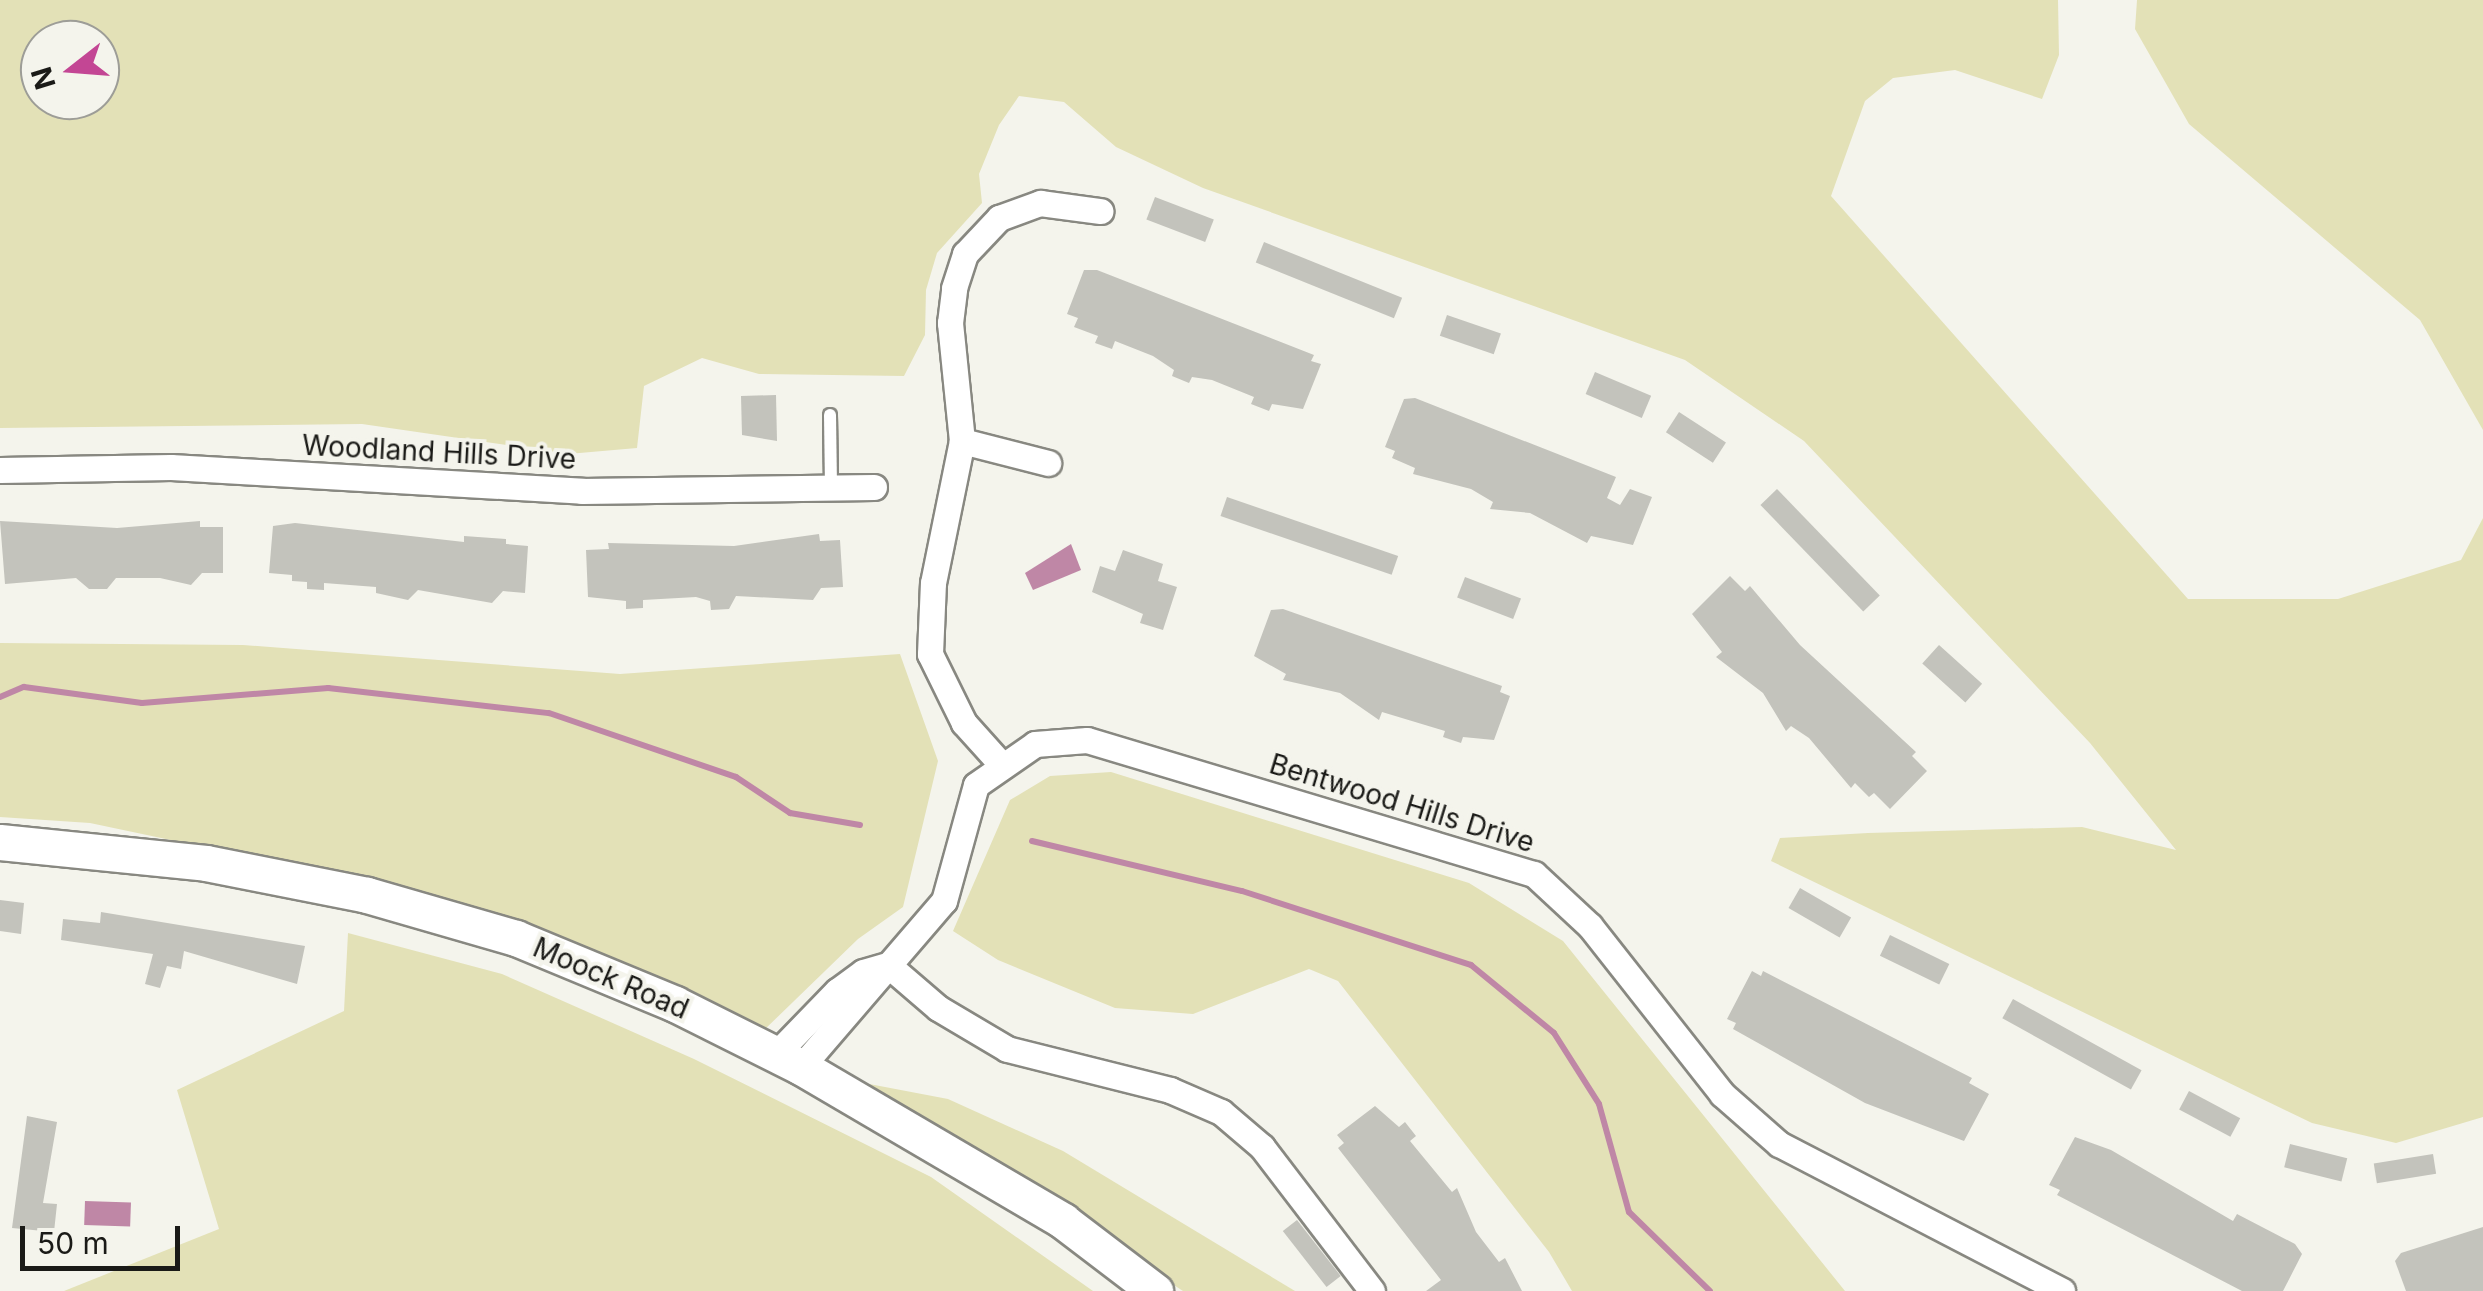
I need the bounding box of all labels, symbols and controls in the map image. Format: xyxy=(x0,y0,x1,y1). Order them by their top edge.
north arrow xyxy=(20,20,120,120)
text: N xyxy=(24,63,63,93)
street label: Woodland Hills Drive xyxy=(301,428,577,476)
street label: Bentwood Hills Drive xyxy=(1266,747,1538,859)
street label: Moock Road xyxy=(528,930,694,1026)
scale bar xyxy=(25,1206,185,1268)
text: 50 m xyxy=(37,1225,109,1261)

